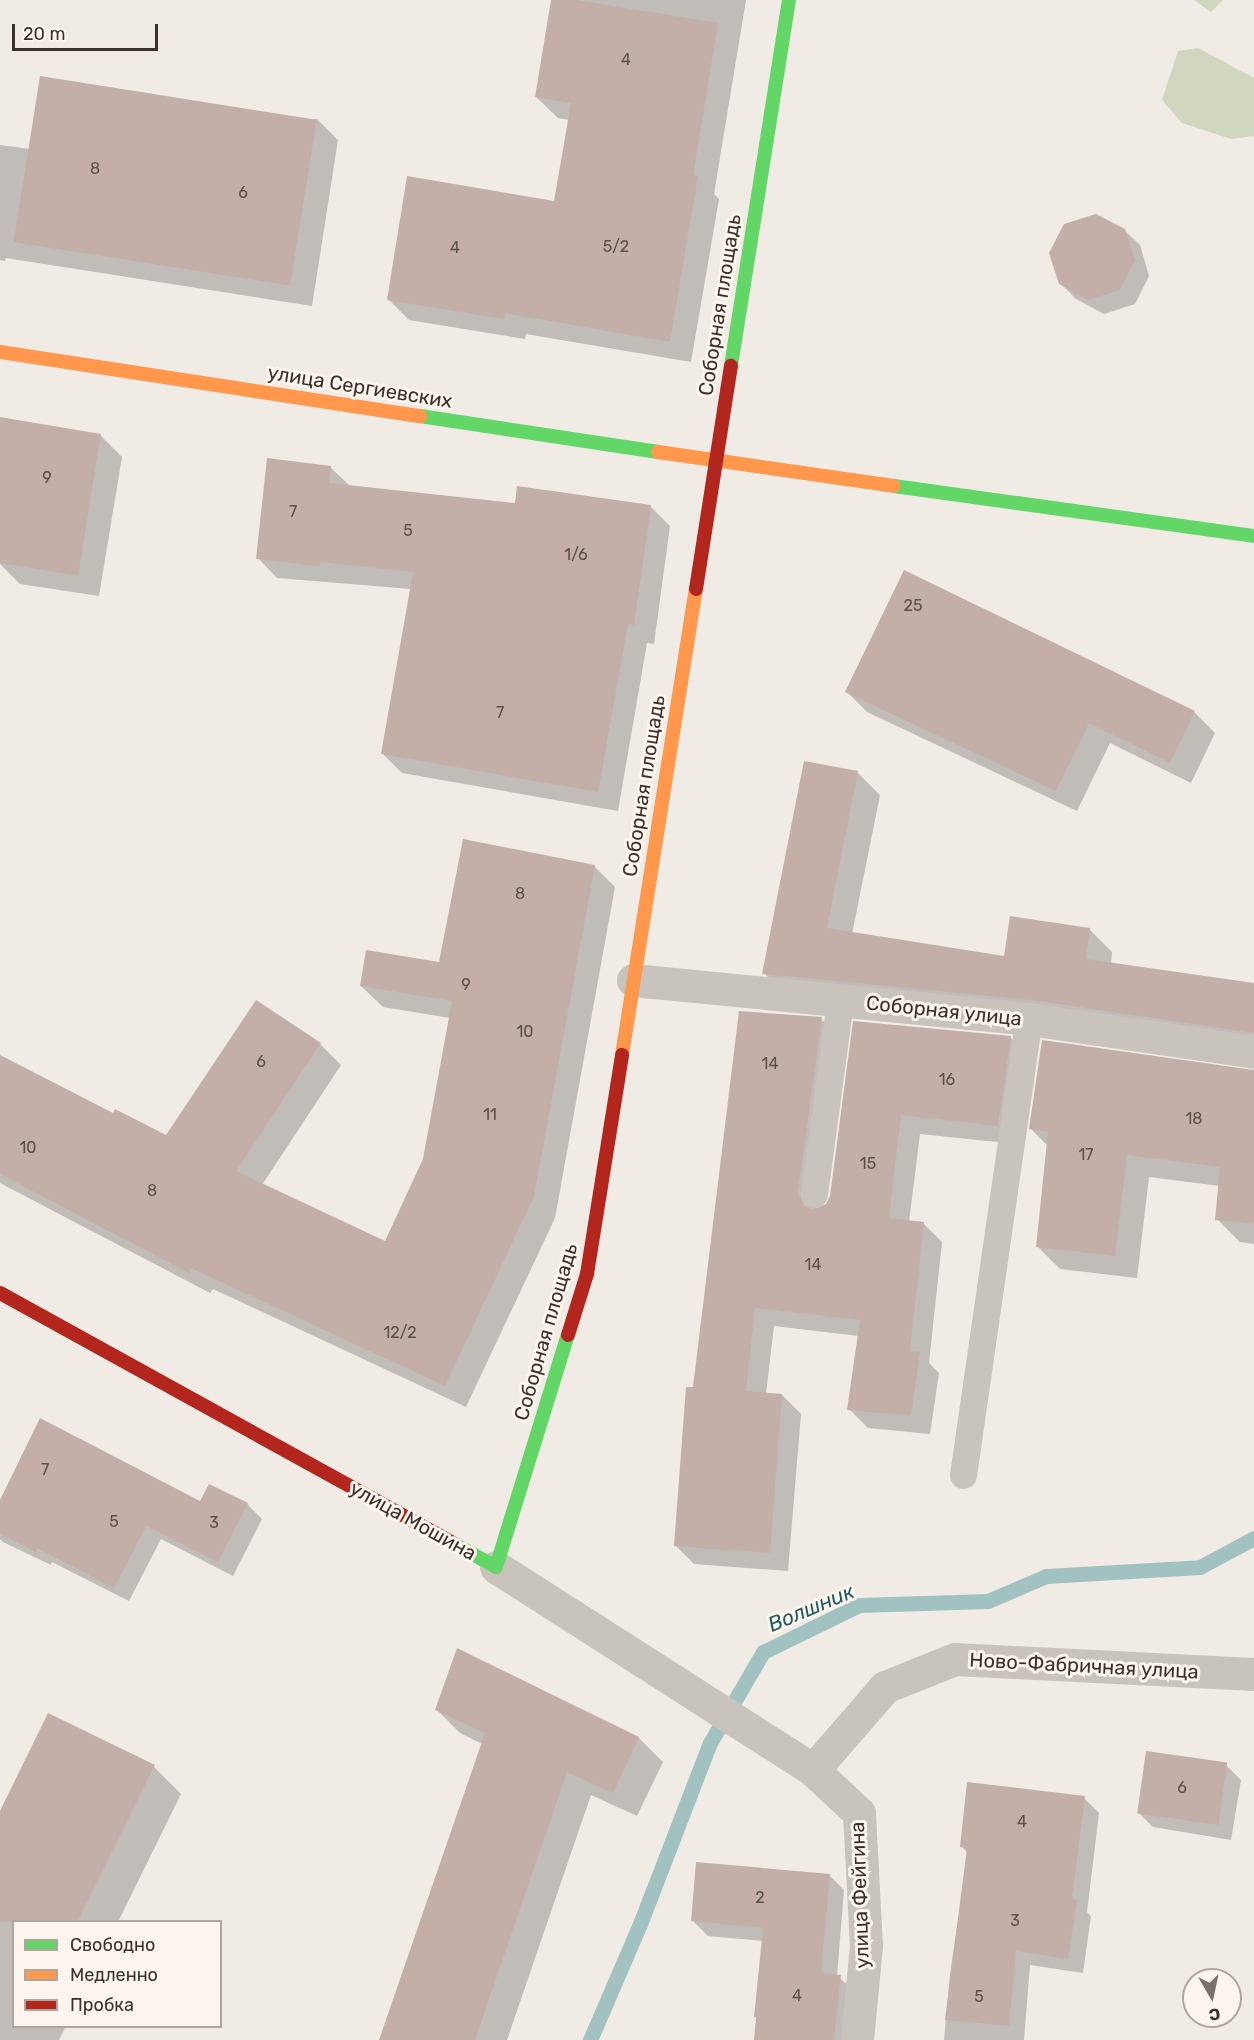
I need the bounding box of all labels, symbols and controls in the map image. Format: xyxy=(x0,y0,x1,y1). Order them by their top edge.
scale bar xyxy=(15,12,160,50)
text: 20 m xyxy=(23,23,65,45)
house number: 4 xyxy=(621,50,631,70)
house number: 8 xyxy=(90,159,100,179)
house number: 6 xyxy=(238,183,248,203)
street label: Соборная площадь xyxy=(694,213,746,397)
house number: 5/2 xyxy=(603,237,629,257)
house number: 4 xyxy=(450,238,460,258)
street label: улица Сергиевских xyxy=(266,361,454,413)
house number: 9 xyxy=(42,468,52,488)
house number: 7 xyxy=(289,502,297,522)
house number: 5 xyxy=(403,521,413,541)
house number: 1/6 xyxy=(564,545,588,565)
house number: 25 xyxy=(904,596,922,616)
street label: Соборная площадь xyxy=(618,694,670,878)
house number: 7 xyxy=(496,703,504,723)
house number: 8 xyxy=(515,884,525,904)
house number: 9 xyxy=(461,975,471,995)
street label: Соборная улица xyxy=(865,991,1023,1031)
house number: 10 xyxy=(516,1022,534,1042)
house number: 6 xyxy=(256,1052,266,1072)
house number: 14 xyxy=(762,1054,778,1074)
house number: 16 xyxy=(939,1070,955,1090)
house number: 11 xyxy=(483,1105,497,1125)
house number: 18 xyxy=(1185,1109,1203,1129)
house number: 10 xyxy=(19,1138,37,1158)
house number: 17 xyxy=(1078,1145,1094,1165)
house number: 15 xyxy=(860,1154,876,1174)
house number: 8 xyxy=(147,1181,157,1201)
street label: Соборная площадь xyxy=(509,1241,583,1423)
house number: 14 xyxy=(805,1255,821,1275)
house number: 12/2 xyxy=(383,1323,417,1343)
house number: 7 xyxy=(41,1460,49,1480)
street label: улица Мошина xyxy=(346,1476,480,1566)
house number: 5 xyxy=(109,1512,119,1532)
house number: 3 xyxy=(209,1513,219,1533)
water label: Волшник xyxy=(764,1579,858,1637)
street label: Ново-Фабричная улица xyxy=(969,1648,1199,1684)
house number: 6 xyxy=(1177,1778,1187,1798)
house number: 4 xyxy=(1017,1812,1027,1832)
street label: улица Фейгина xyxy=(845,1821,875,1969)
house number: 2 xyxy=(755,1888,765,1908)
house number: 3 xyxy=(1010,1911,1020,1931)
legend xyxy=(12,1920,222,2028)
text: Свободно xyxy=(70,1934,155,1956)
text: Медленно xyxy=(70,1964,158,1986)
north arrow xyxy=(1182,1968,1242,2028)
house number: 4 xyxy=(792,1986,802,2006)
house number: 5 xyxy=(974,1987,984,2007)
text: Пробка xyxy=(70,1994,134,2016)
text: С xyxy=(1208,2004,1222,2025)

